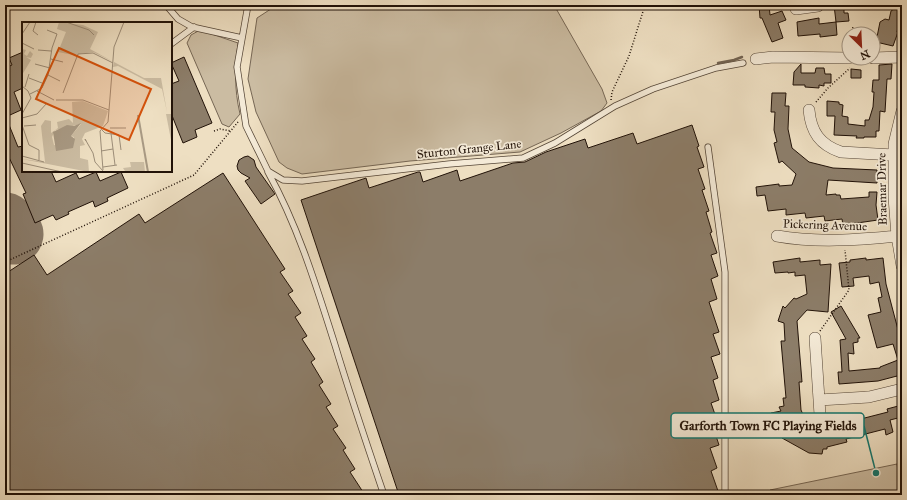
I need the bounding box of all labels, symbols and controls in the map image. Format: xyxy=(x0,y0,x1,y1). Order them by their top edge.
inset map xyxy=(22,22,172,172)
north arrow xyxy=(841,26,881,66)
text: N xyxy=(857,47,872,63)
street label: Sturton Grange Lane xyxy=(416,137,522,162)
street label: Braemar Drive xyxy=(874,153,890,225)
street label: Pickering Avenue xyxy=(783,217,867,234)
callout: Garforth Town FC Playing Fields xyxy=(671,413,864,438)
text: Garforth Town FC Playing Fields xyxy=(679,418,857,434)

